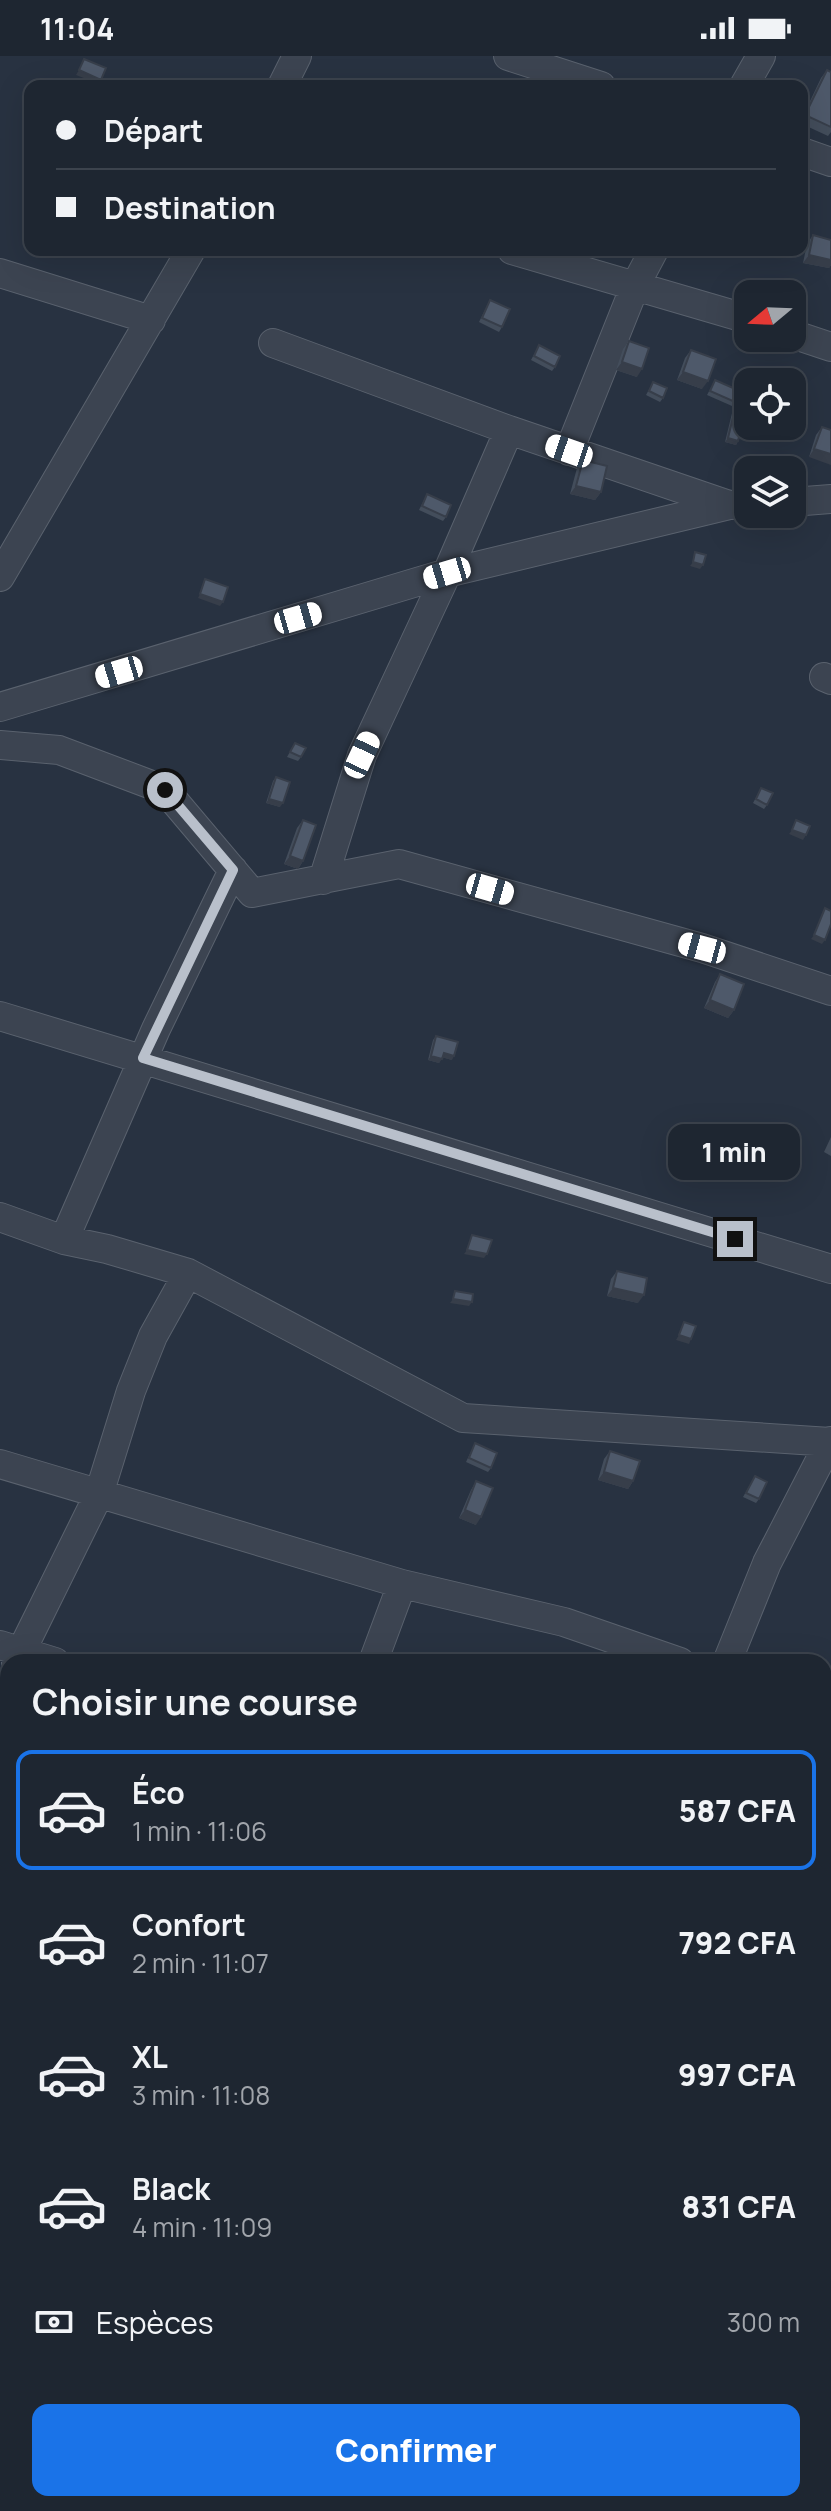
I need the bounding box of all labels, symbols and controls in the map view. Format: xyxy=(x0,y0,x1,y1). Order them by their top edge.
text: 11:04 xyxy=(40,8,115,49)
text: Départ xyxy=(104,110,203,151)
text: Destination xyxy=(104,187,275,228)
north arrow xyxy=(734,280,806,352)
map controls xyxy=(734,280,806,528)
button: locate xyxy=(734,368,806,440)
car xyxy=(542,432,596,470)
button: layers xyxy=(734,456,806,528)
car xyxy=(421,555,473,591)
car xyxy=(272,600,324,636)
car xyxy=(93,654,145,690)
car xyxy=(341,728,383,782)
route start xyxy=(147,772,183,808)
car xyxy=(464,871,516,907)
car xyxy=(676,930,728,966)
callout: 1 min xyxy=(669,1123,801,1179)
text: 1 min xyxy=(701,1134,767,1170)
route end xyxy=(717,1221,753,1257)
text: Choisir une course xyxy=(32,1677,358,1726)
text: Éco xyxy=(132,1772,185,1813)
icon: car xyxy=(36,1774,108,1846)
text: 587 CFA xyxy=(679,1790,796,1831)
text: 1 min · 11:06 xyxy=(132,1813,267,1849)
text: Confort xyxy=(132,1904,246,1945)
icon: car xyxy=(36,1906,108,1978)
text: 792 CFA xyxy=(678,1922,796,1963)
text: 2 min · 11:07 xyxy=(132,1945,269,1981)
text: XL xyxy=(132,2036,168,2077)
icon: car xyxy=(36,2038,108,2110)
text: 997 CFA xyxy=(678,2054,796,2095)
text: 3 min · 11:08 xyxy=(132,2077,270,2113)
text: Black xyxy=(132,2168,210,2209)
icon: car xyxy=(36,2170,108,2242)
text: 831 CFA xyxy=(681,2186,796,2227)
text: 4 min · 11:09 xyxy=(132,2209,272,2245)
icon: cash xyxy=(32,2300,76,2344)
text: Espèces xyxy=(96,2302,214,2343)
text: 300 m xyxy=(727,2304,800,2340)
button: Confirmer xyxy=(32,2404,800,2496)

